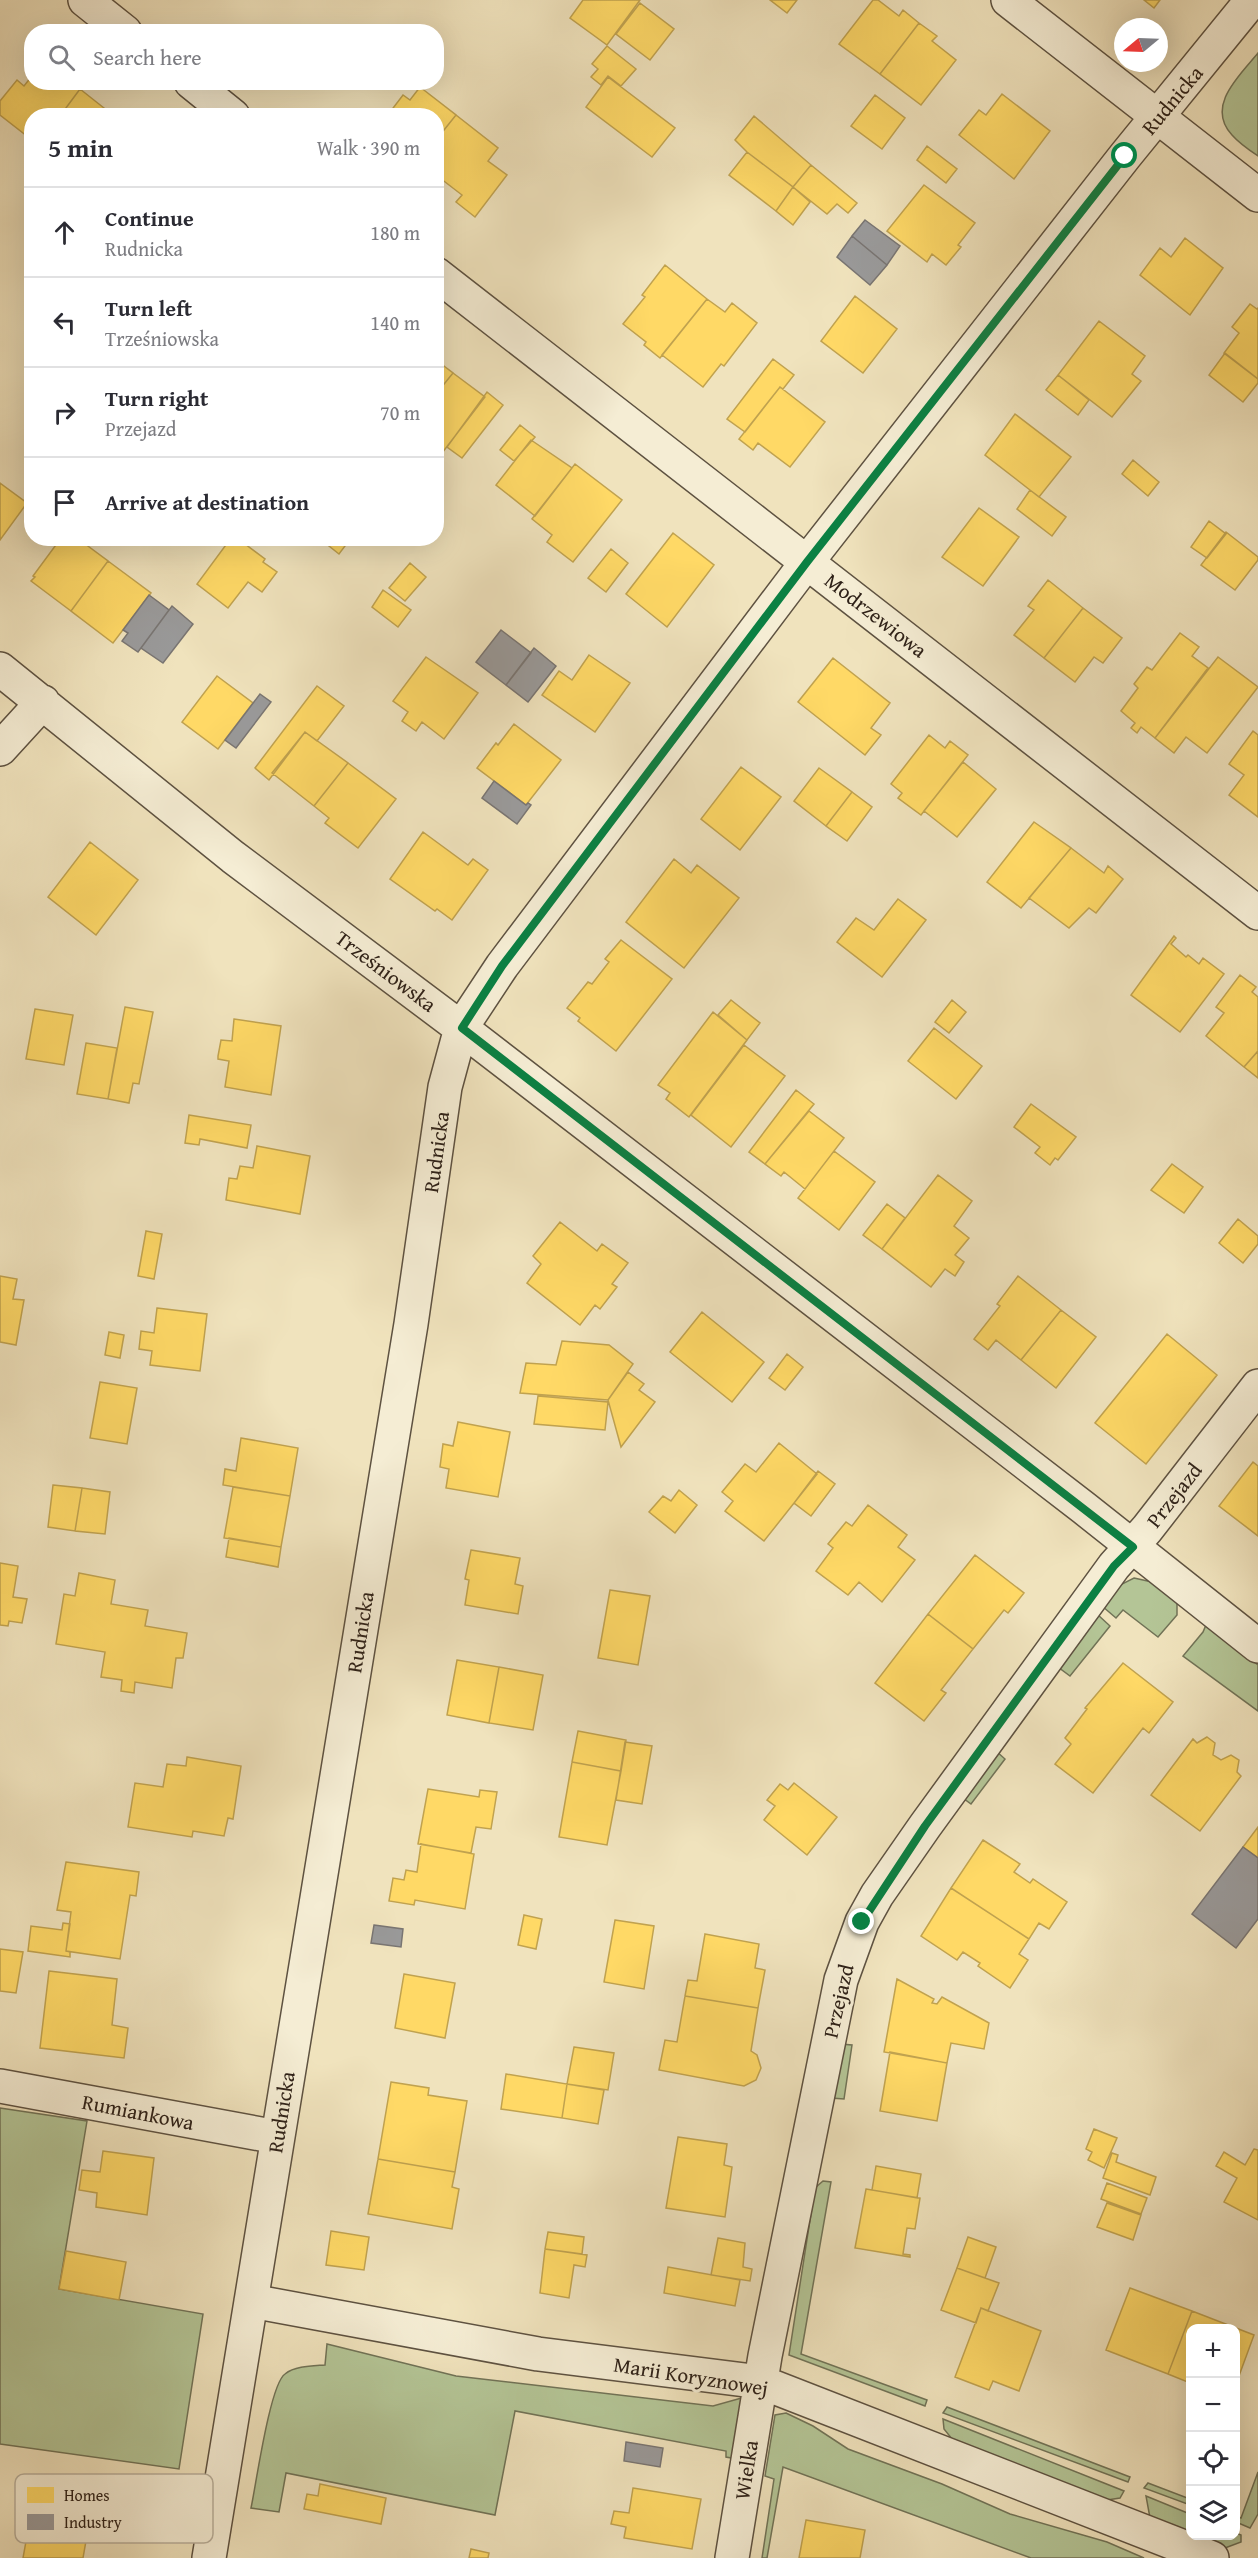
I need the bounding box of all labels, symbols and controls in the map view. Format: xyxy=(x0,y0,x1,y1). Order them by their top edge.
north arrow xyxy=(1114,18,1168,72)
search box xyxy=(24,24,444,90)
icon: search xyxy=(45,41,78,74)
text: Search here xyxy=(93,41,202,73)
street label: Rudnicka xyxy=(1134,59,1210,141)
text: 5 min xyxy=(48,128,113,167)
text: Walk · 390 m xyxy=(317,133,420,162)
route start xyxy=(1111,142,1137,168)
text: Continue xyxy=(105,202,194,234)
icon: ahead xyxy=(48,216,81,249)
text: 180 m xyxy=(370,218,420,247)
text: Rudnicka xyxy=(105,234,183,263)
text: Turn left xyxy=(105,292,192,324)
icon: left xyxy=(48,306,81,339)
text: 140 m xyxy=(370,308,420,337)
text: Trześniowska xyxy=(105,324,219,353)
text: Turn right xyxy=(105,382,208,414)
icon: right xyxy=(48,396,81,429)
text: 70 m xyxy=(380,398,420,427)
text: Przejazd xyxy=(105,414,176,443)
icon: arrive xyxy=(48,486,81,519)
text: Arrive at destination xyxy=(105,486,309,518)
street label: Modrzewiowa xyxy=(818,565,934,665)
street label: Trześniowska xyxy=(329,923,443,1019)
street label: Rudnicka xyxy=(415,1109,457,1195)
street label: Przejazd xyxy=(1139,1455,1210,1534)
street label: Rudnicka xyxy=(338,1589,382,1675)
route end xyxy=(848,1908,874,1934)
street label: Przejazd xyxy=(814,1960,862,2041)
street label: Rudnicka xyxy=(259,2069,303,2155)
street label: Rumiankowa xyxy=(79,2086,197,2138)
map controls xyxy=(1186,2324,1240,2540)
button: + xyxy=(1186,2324,1240,2378)
street label: Marii Koryznowej xyxy=(612,2349,770,2403)
button: − xyxy=(1186,2378,1240,2432)
button: locate xyxy=(1186,2432,1240,2486)
street label: Wielka xyxy=(726,2438,766,2502)
legend xyxy=(15,2474,213,2543)
text: Homes xyxy=(64,2483,110,2507)
button: layers xyxy=(1186,2486,1240,2540)
text: Industry xyxy=(64,2510,122,2534)

